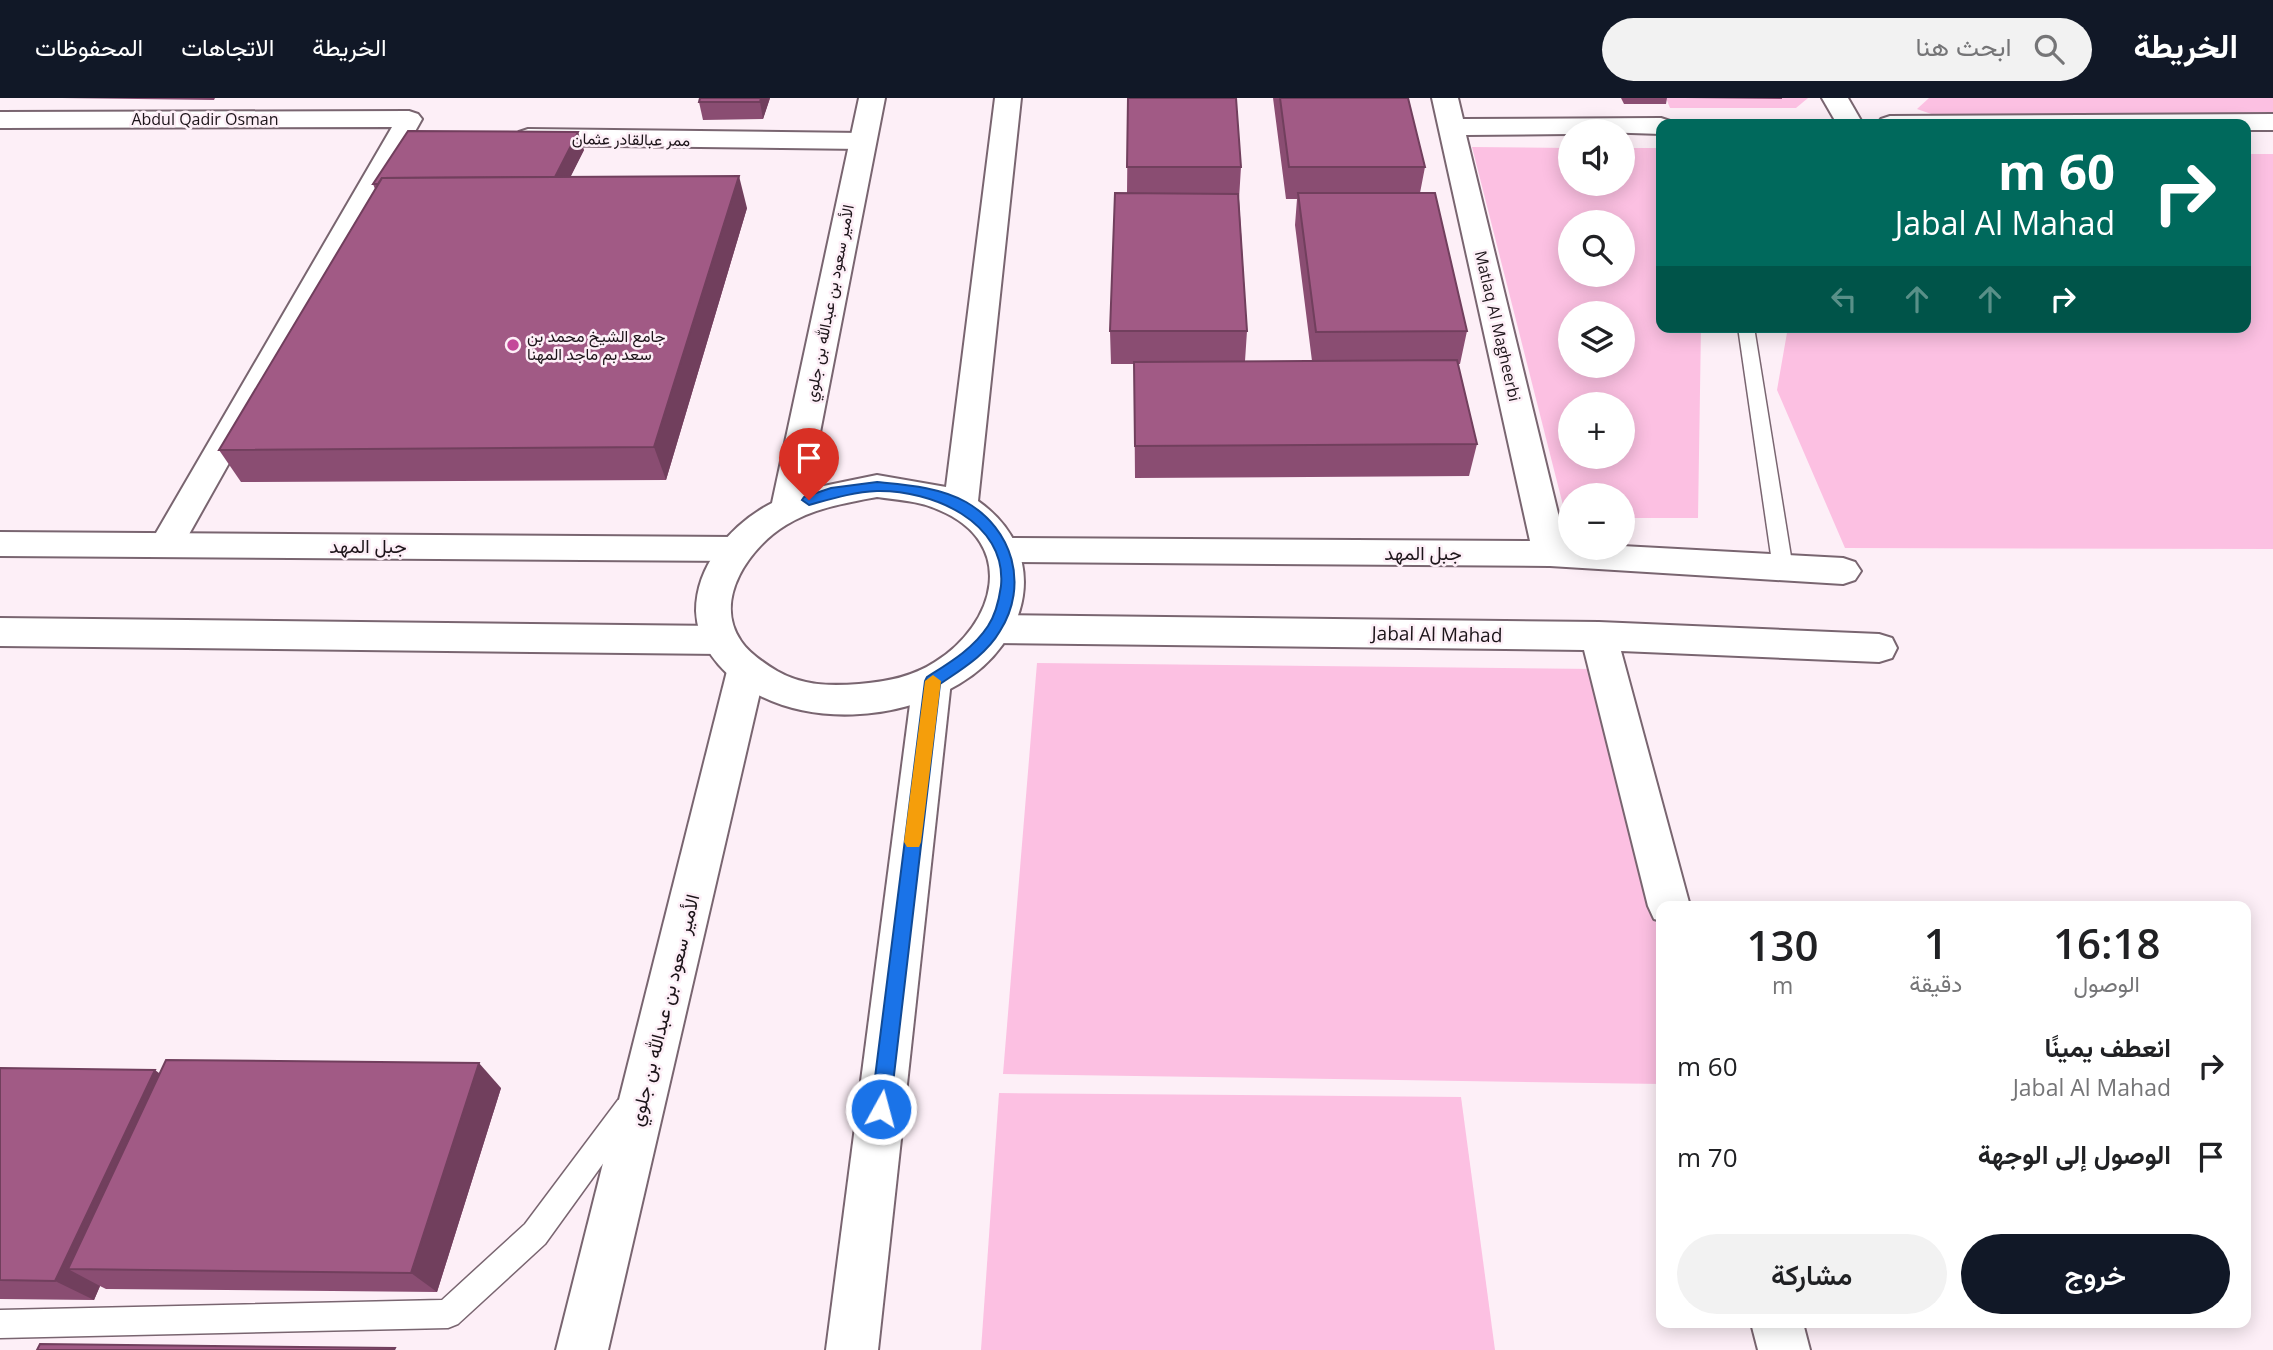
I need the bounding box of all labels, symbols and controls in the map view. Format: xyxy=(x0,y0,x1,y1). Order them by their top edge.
search box xyxy=(1602,18,2092,81)
text: الخريطة xyxy=(2134,23,2238,68)
text: ابحث هنا xyxy=(1916,28,2012,64)
text: المحفوظات xyxy=(35,30,143,63)
text: الاتجاهات xyxy=(181,30,274,63)
text: الخريطة xyxy=(312,30,387,63)
icon: search xyxy=(2030,30,2068,68)
street label: Abdul Qadir Osman xyxy=(131,108,279,130)
map controls xyxy=(1558,119,1635,560)
button: sound xyxy=(1558,119,1635,196)
street label: ممر عبالقادر عثمان xyxy=(572,127,690,151)
text: 60 m xyxy=(1998,138,2115,204)
icon: right xyxy=(2139,147,2230,238)
text: Jabal Al Mahad xyxy=(1895,201,2115,244)
street label: الأمير سعود بن عبدالله بن جلوي xyxy=(799,203,862,404)
button: search xyxy=(1558,210,1635,287)
street label: Matlaq Al Magheerbi xyxy=(1470,248,1526,404)
icon: left xyxy=(1825,280,1863,318)
icon: ahead xyxy=(1898,280,1936,318)
icon: ahead xyxy=(1971,280,2009,318)
icon: right xyxy=(2044,280,2082,318)
button: layers xyxy=(1558,301,1635,378)
place label: جامع الشيخ محمد بن سعد بم ماجد المهنا xyxy=(527,325,666,365)
marker: جامع الشيخ محمد بن سعد بم ماجد المهنا xyxy=(505,337,521,353)
button: + xyxy=(1558,392,1635,469)
pin xyxy=(779,428,839,500)
icon: arrive xyxy=(790,439,828,477)
button: − xyxy=(1558,483,1635,560)
street label: جبل المهد xyxy=(329,533,407,559)
street label: جبل المهد xyxy=(1384,540,1462,566)
street label: Jabal Al Mahad xyxy=(1369,620,1503,648)
street label: الأمير سعود بن عبدالله بن جلوي xyxy=(623,891,708,1129)
text: 1 xyxy=(1924,914,1948,971)
text: 16:18 xyxy=(2053,914,2160,971)
text: 130 xyxy=(1747,916,1819,973)
text: دقيقة xyxy=(1909,967,1962,999)
text: الوصول xyxy=(2073,967,2140,999)
text: m xyxy=(1772,969,1793,1001)
text: انعطف يمينًا xyxy=(2044,1029,2171,1065)
icon: right xyxy=(2192,1047,2230,1085)
text: 60 m xyxy=(1677,1048,1738,1084)
text: Jabal Al Mahad xyxy=(2013,1071,2171,1103)
position arrow xyxy=(844,1072,918,1146)
text: الوصول إلى الوجهة xyxy=(1978,1136,2171,1172)
icon: arrive xyxy=(2192,1138,2230,1176)
text: 70 m xyxy=(1677,1139,1738,1175)
button: مشاركة xyxy=(1677,1234,1947,1314)
button: خروج xyxy=(1961,1234,2230,1314)

